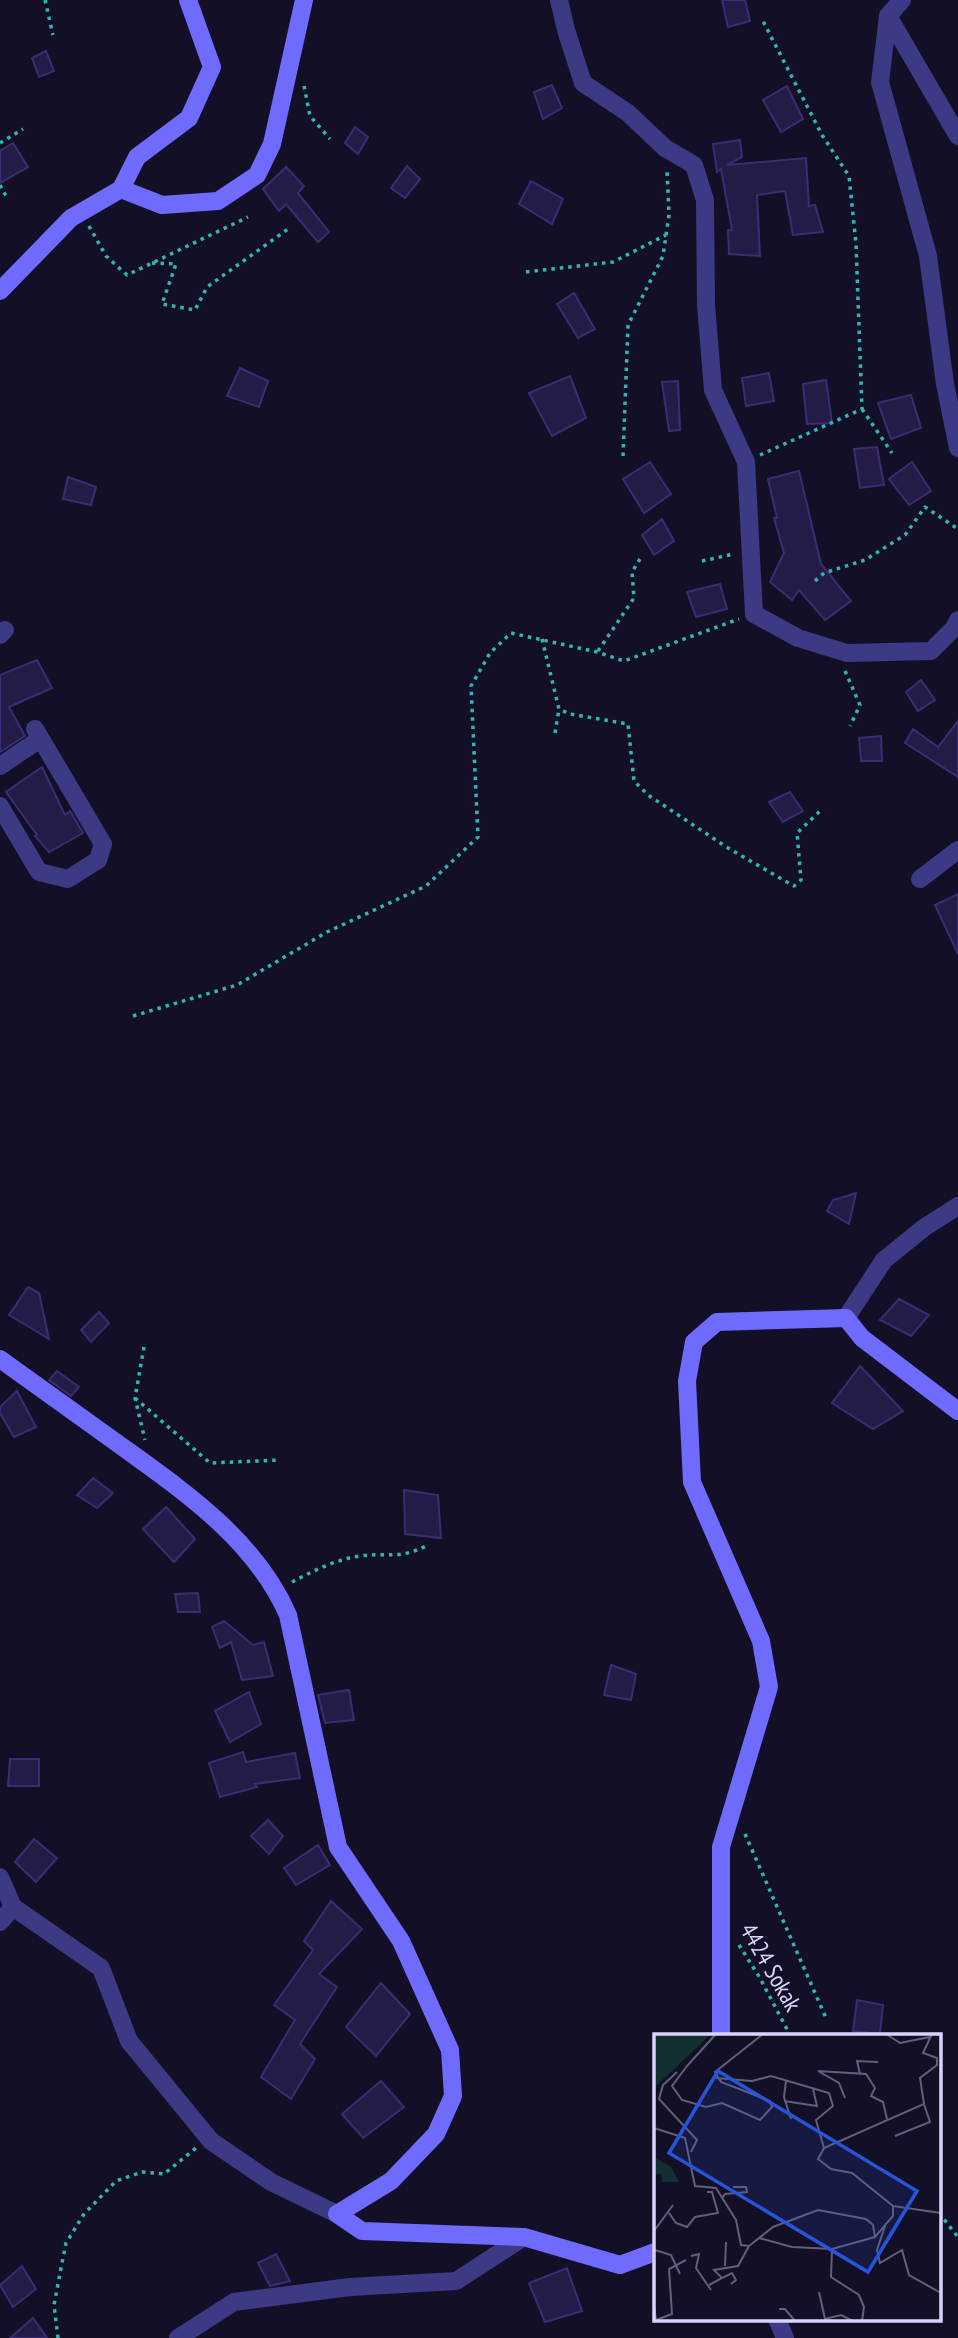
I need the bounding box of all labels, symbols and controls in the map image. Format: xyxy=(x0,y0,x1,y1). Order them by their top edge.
street label: 4424 Sokak xyxy=(733,1917,809,2017)
inset map xyxy=(654,2034,940,2320)

